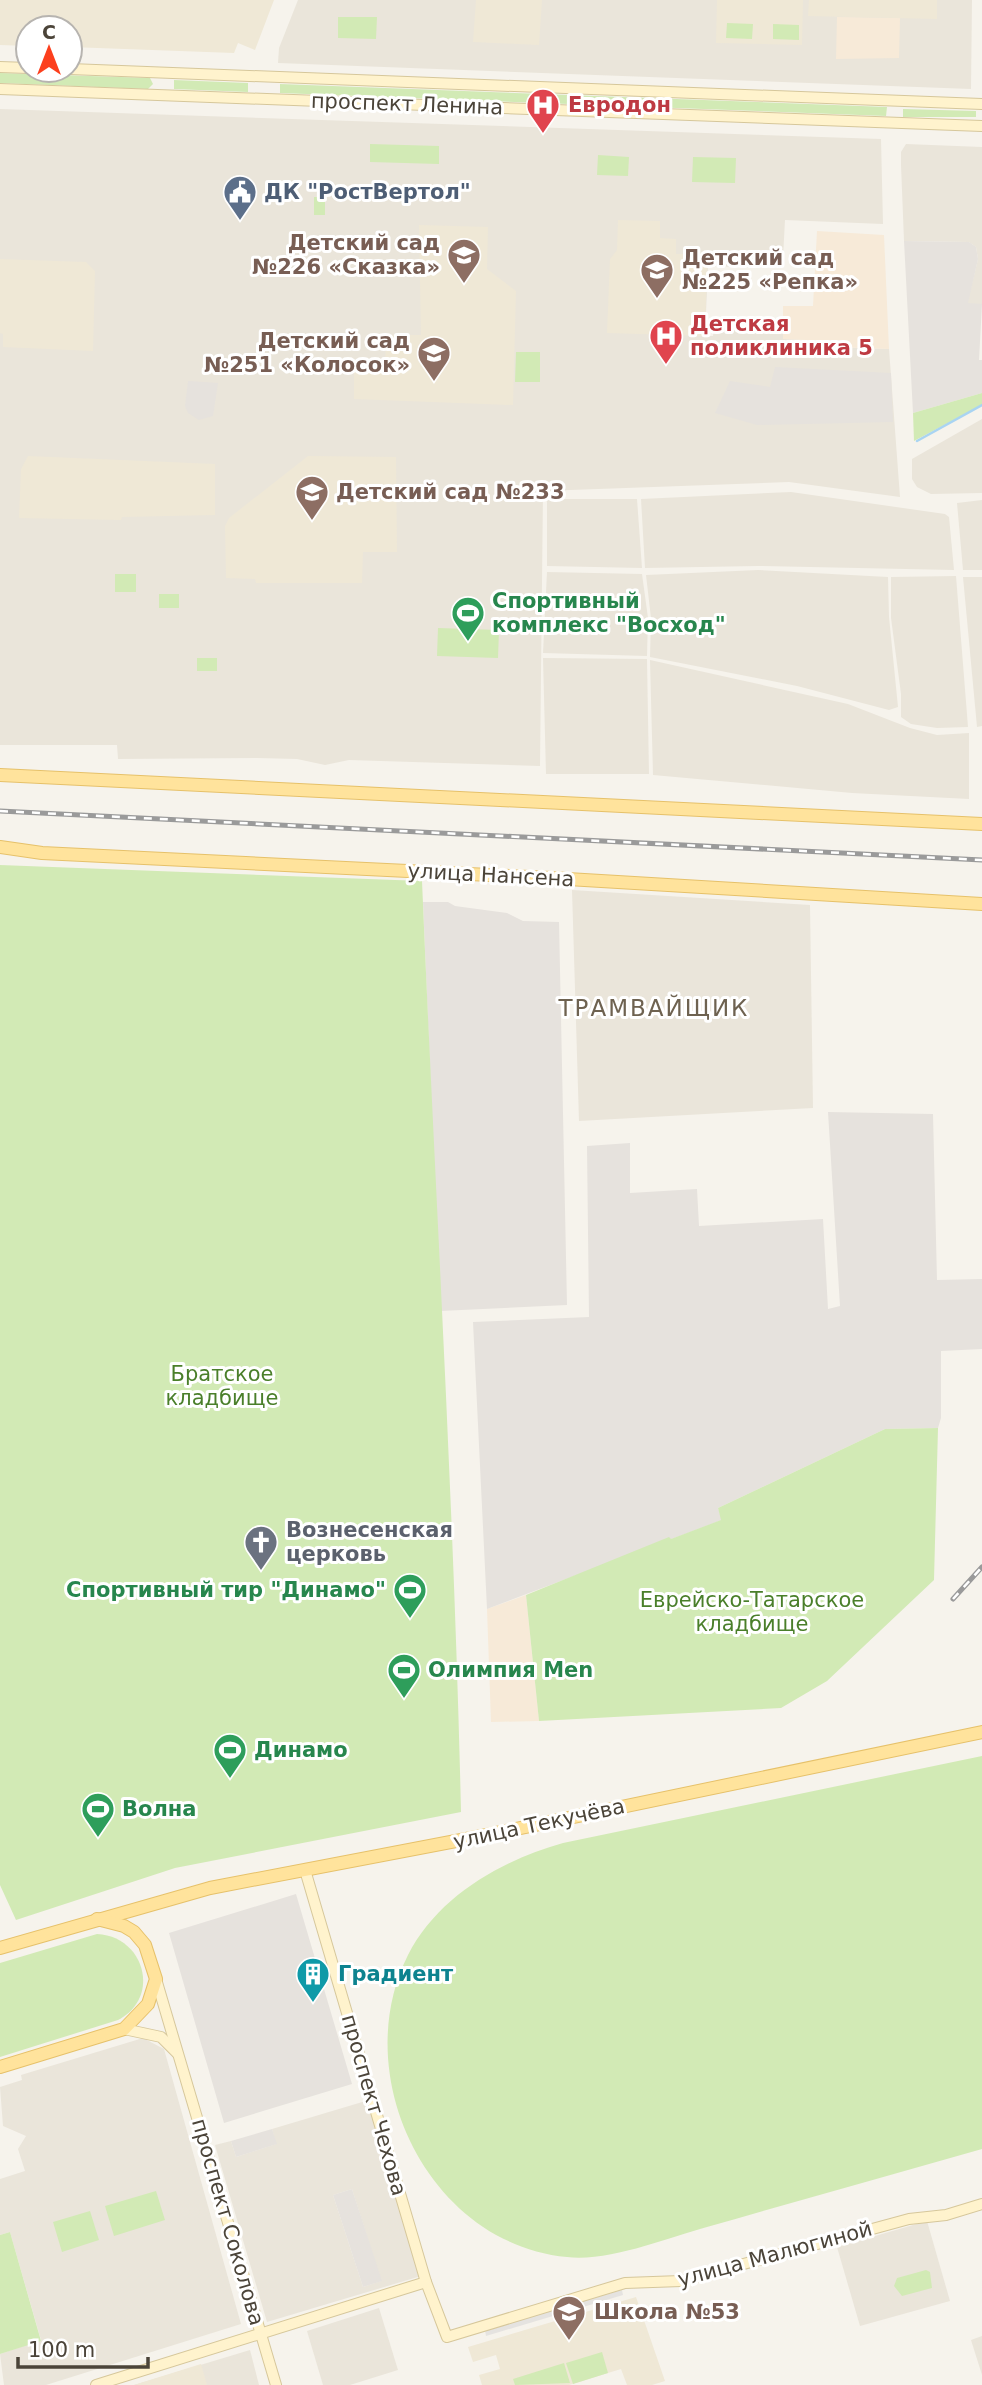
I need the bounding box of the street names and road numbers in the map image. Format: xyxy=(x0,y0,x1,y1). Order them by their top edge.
street label: проспект Ленина xyxy=(310,89,504,119)
street label: улица Нансена xyxy=(407,859,575,891)
street label: улица Текучёва xyxy=(451,1794,627,1854)
street label: проспект Чехова xyxy=(337,2012,411,2198)
street label: проспект Соколова xyxy=(187,2116,269,2328)
street label: улица Малюгиной xyxy=(675,2216,875,2292)

